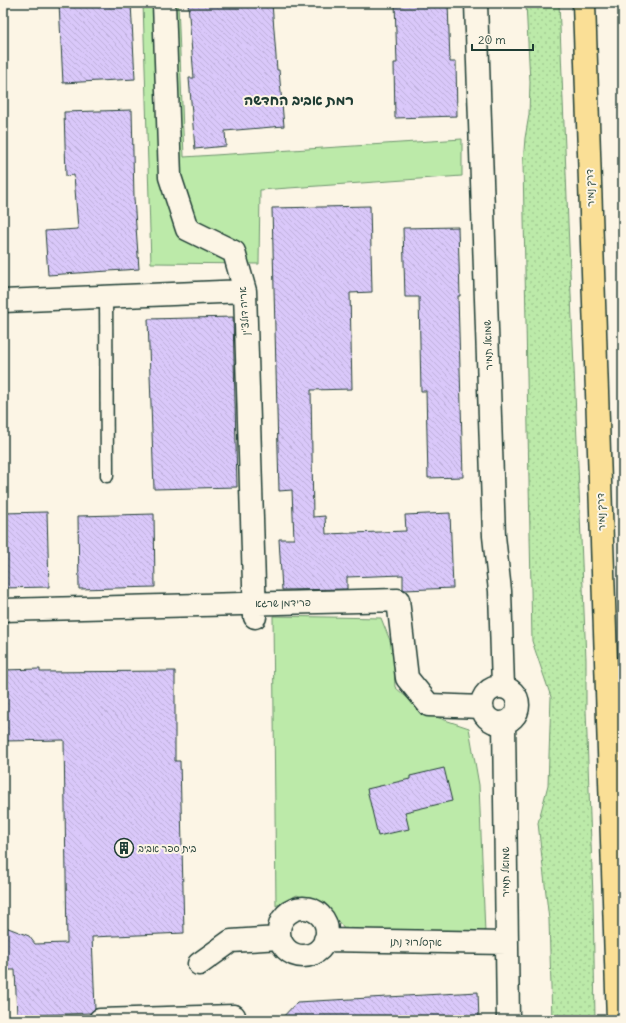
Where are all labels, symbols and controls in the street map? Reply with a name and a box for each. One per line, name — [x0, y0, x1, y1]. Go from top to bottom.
scale bar — [472, 26, 533, 52]
text: 20 m — [478, 32, 506, 47]
district label: רמת אביב החדשה — [244, 91, 354, 109]
street label: דרך נמיר — [583, 169, 597, 207]
street label: אריה דולצ'ין — [236, 286, 252, 336]
street label: שמואל תמיר — [481, 320, 495, 370]
street label: דרך נמיר — [594, 493, 608, 531]
street label: פרידמן שרגא — [255, 596, 311, 610]
building icon: בית ספר אביב — [113, 837, 135, 859]
place label: בית ספר אביב — [138, 842, 196, 855]
street label: שמואל תמיר — [499, 847, 512, 897]
street label: אקסלרוד נתן — [390, 935, 442, 949]

